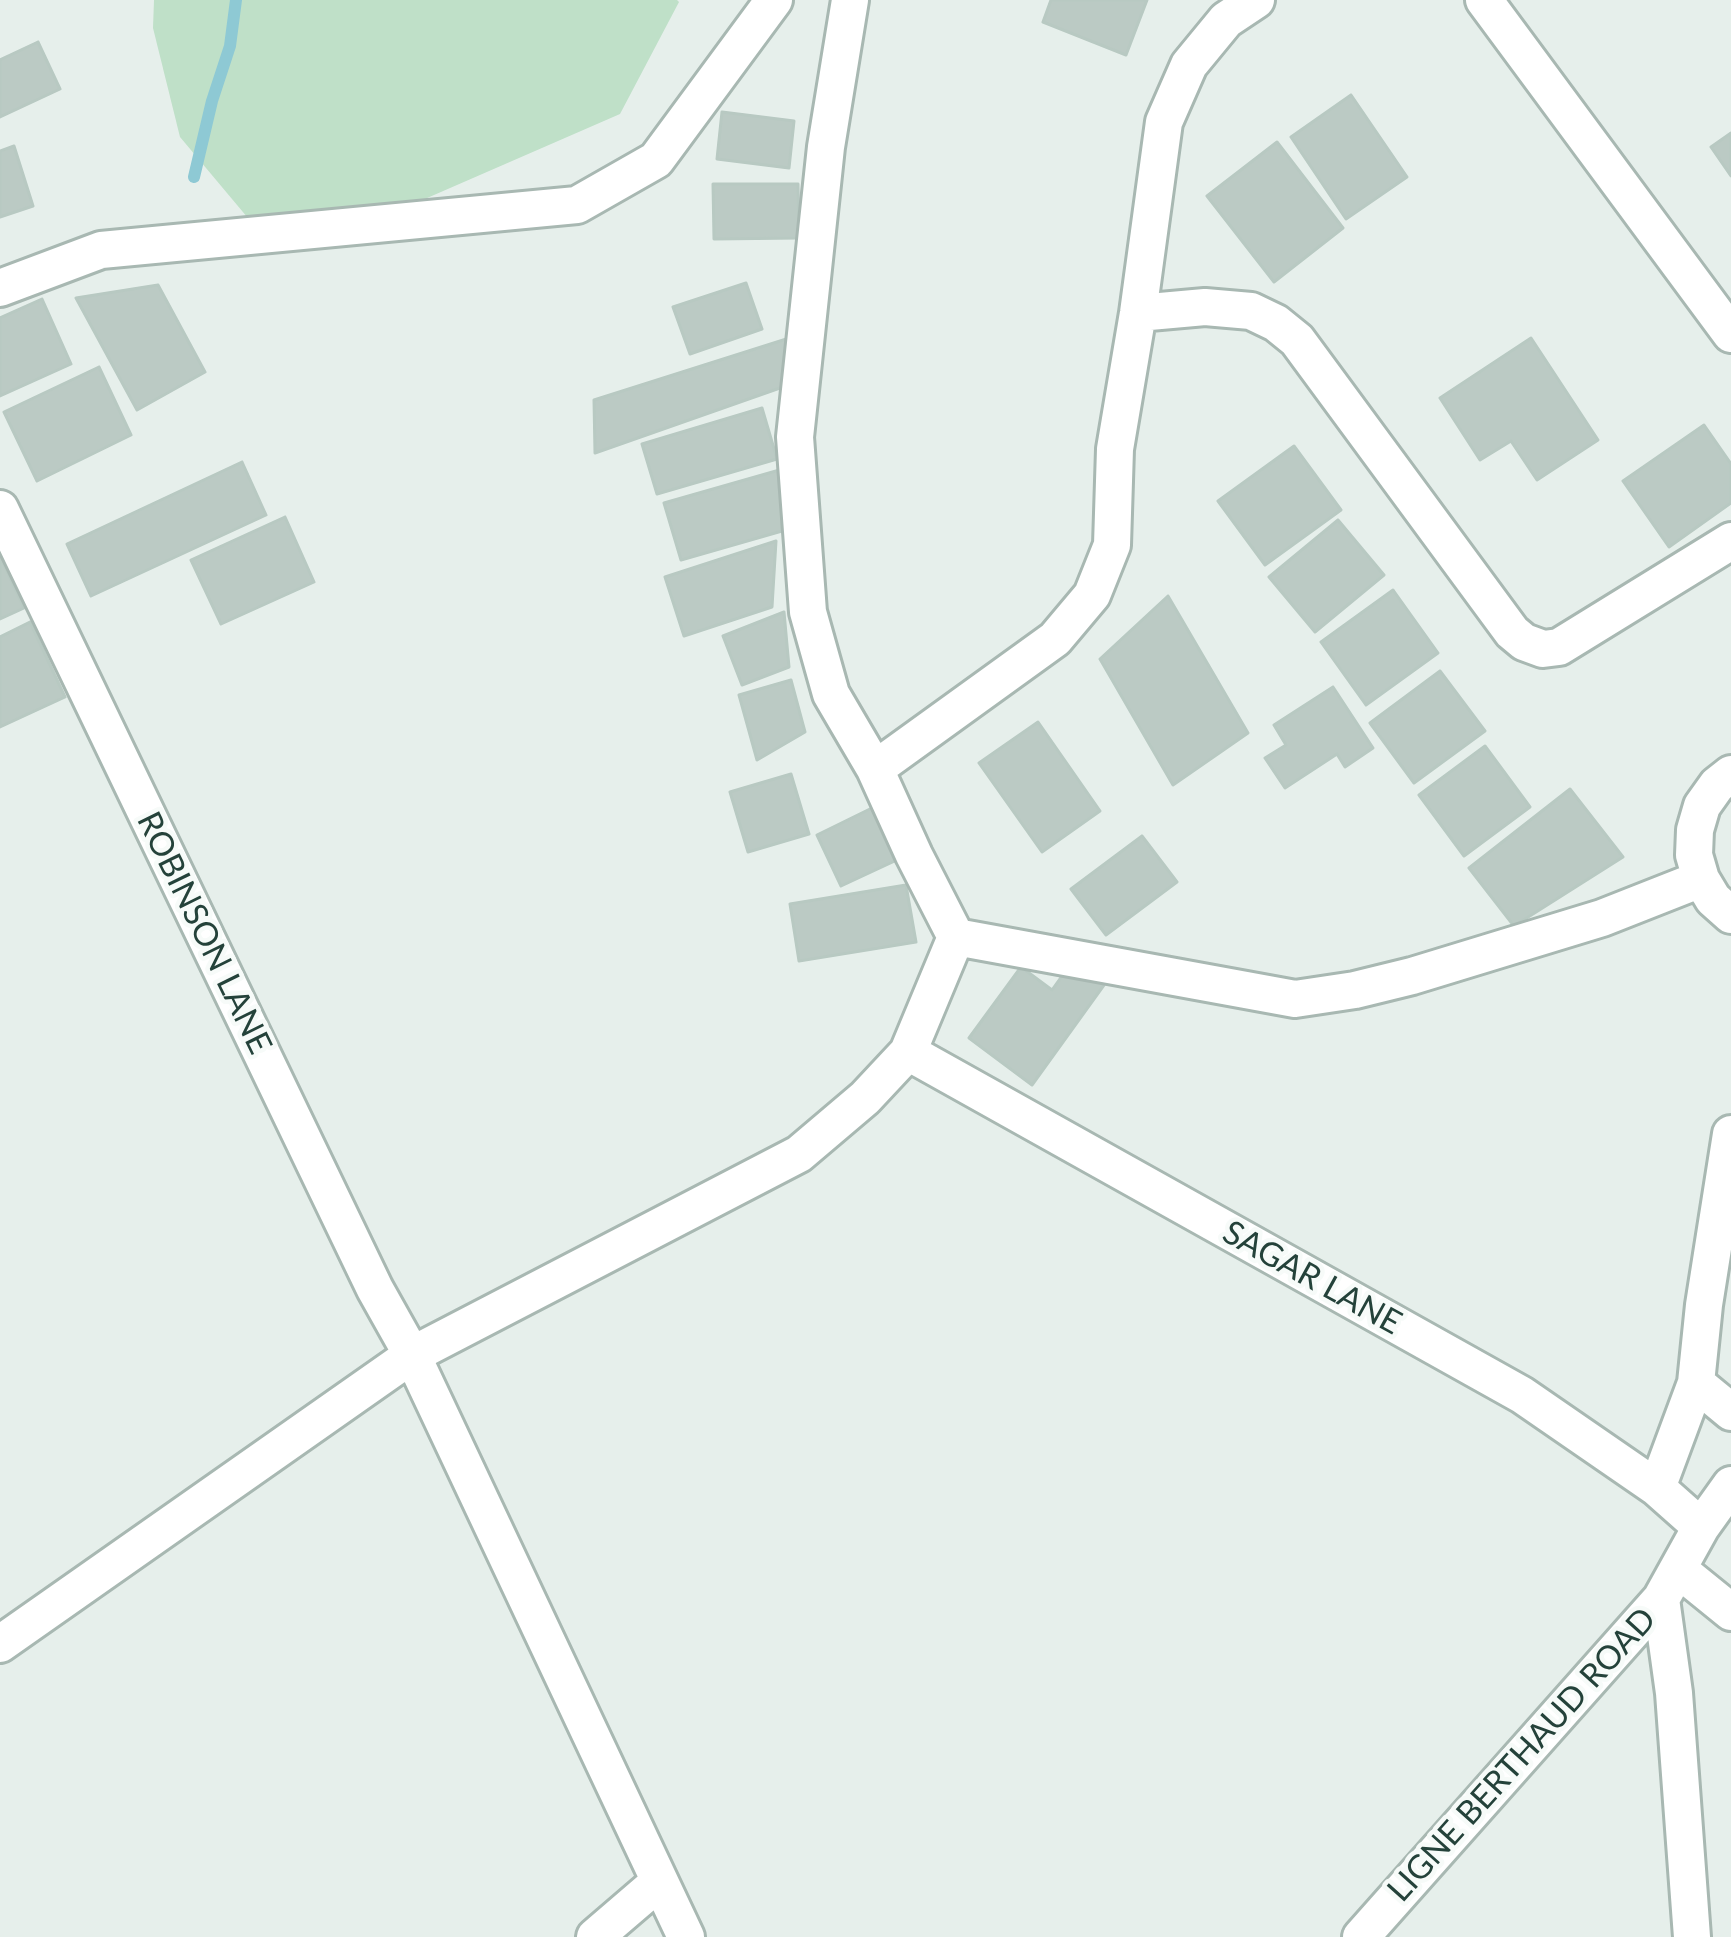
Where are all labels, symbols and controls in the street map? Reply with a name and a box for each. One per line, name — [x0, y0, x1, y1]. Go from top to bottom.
street label: ROBINSON LANE — [128, 806, 280, 1060]
street label: SAGAR LANE — [1216, 1213, 1408, 1343]
street label: LIGNE BERTHAUD ROAD — [1380, 1600, 1664, 1910]

